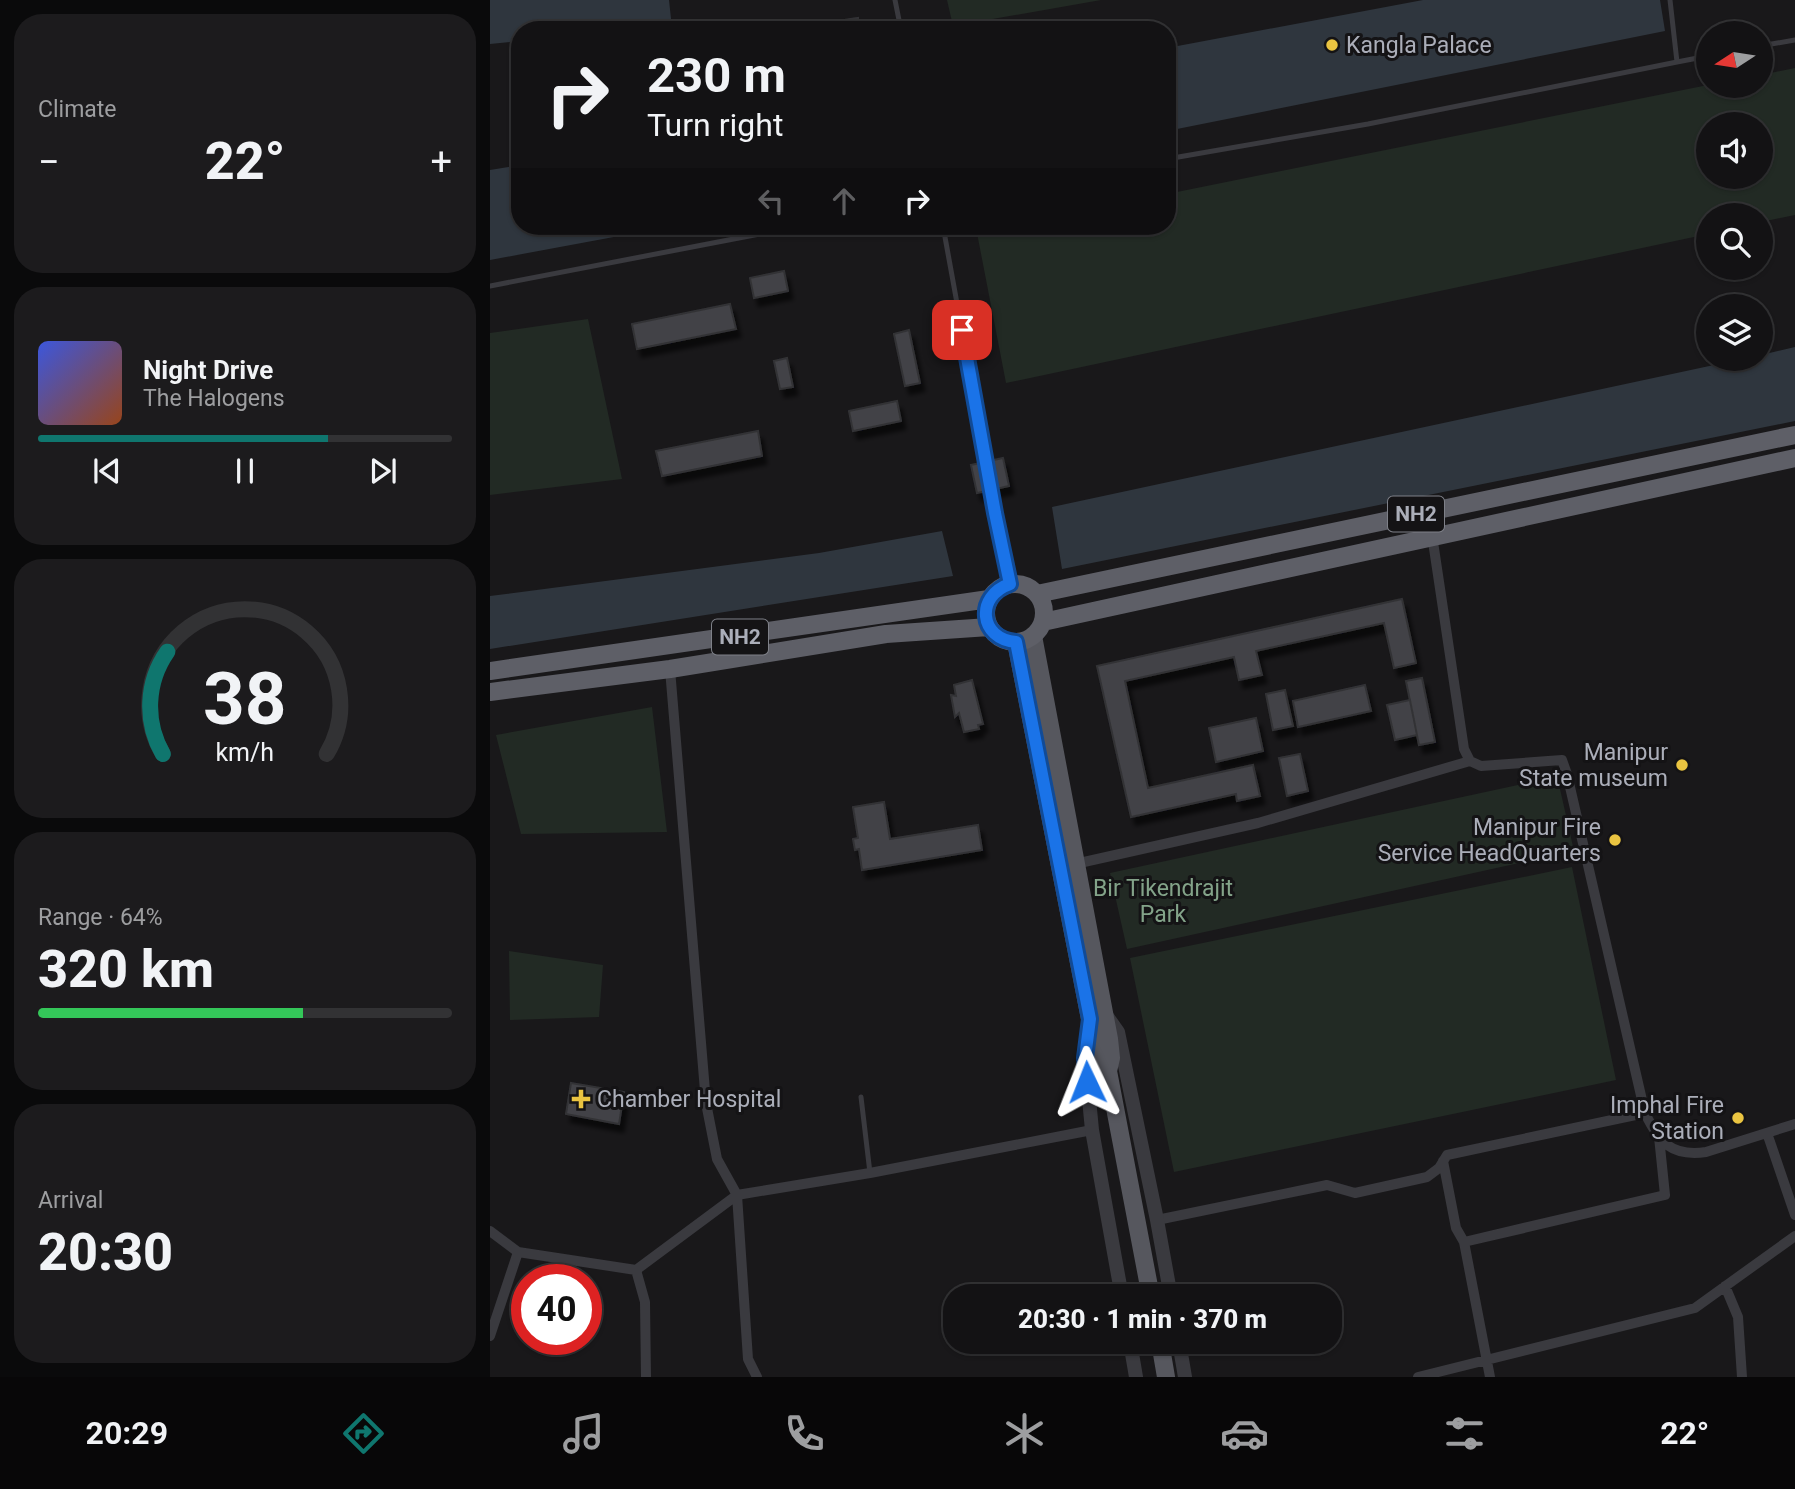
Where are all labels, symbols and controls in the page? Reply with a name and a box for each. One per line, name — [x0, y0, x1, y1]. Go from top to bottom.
north arrow — [1696, 21, 1773, 98]
map controls — [1696, 21, 1773, 371]
place label: Kangla Palace — [1346, 32, 1492, 59]
marker: Kangla Palace — [1324, 37, 1340, 53]
text: 230 m — [647, 47, 786, 104]
icon: right — [532, 49, 623, 140]
text: Climate — [38, 96, 117, 123]
text: Turn right — [647, 106, 783, 144]
button: sound — [1696, 112, 1773, 189]
text: 22° — [205, 131, 285, 192]
text: − — [38, 140, 60, 184]
text: + — [430, 140, 452, 184]
icon: left — [752, 182, 790, 220]
icon: ahead — [825, 182, 863, 220]
icon: right — [898, 182, 936, 220]
button: search — [1696, 203, 1773, 280]
button: layers — [1696, 294, 1773, 371]
pin — [932, 300, 992, 360]
icon: arrive — [943, 311, 981, 349]
text: Night Drive — [143, 355, 273, 385]
text: The Halogens — [143, 385, 285, 412]
icon: previous — [88, 452, 126, 490]
icon: pause — [226, 452, 264, 490]
icon: next — [364, 452, 402, 490]
road number: NH2 — [1388, 496, 1444, 532]
road number: NH2 — [712, 620, 768, 654]
text: 38 — [203, 657, 287, 743]
text: km/h — [216, 738, 274, 767]
place label: Manipur State museum — [1519, 739, 1668, 792]
marker: Manipur State museum — [1674, 757, 1690, 773]
place label: Manipur Fire Service HeadQuarters — [1378, 814, 1601, 867]
marker: Manipur Fire Service HeadQuarters — [1607, 832, 1623, 848]
park label: Bir Tikendrajit Park — [1093, 875, 1233, 928]
text: Range · 64% — [38, 904, 163, 931]
text: 320 km — [38, 939, 214, 1000]
position arrow — [1050, 1045, 1124, 1119]
place label: Chamber Hospital — [597, 1086, 781, 1113]
marker: Chamber Hospital — [571, 1089, 591, 1109]
place label: Imphal Fire Station — [1610, 1092, 1724, 1145]
marker: Imphal Fire Station — [1730, 1110, 1746, 1126]
text: Arrival — [38, 1187, 103, 1214]
text: 20:30 — [38, 1222, 173, 1283]
speed limit sign: 40 — [511, 1264, 602, 1355]
text: 20:30 · 1 min · 370 m — [1018, 1304, 1267, 1334]
icon: directions — [339, 1409, 388, 1458]
icon: music — [559, 1409, 608, 1458]
icon: phone — [780, 1409, 829, 1458]
icon: climate — [1000, 1409, 1049, 1458]
icon: car — [1220, 1409, 1269, 1458]
icon: filters — [1440, 1409, 1489, 1458]
text: 20:29 — [86, 1414, 168, 1452]
text: 22° — [1660, 1414, 1709, 1452]

